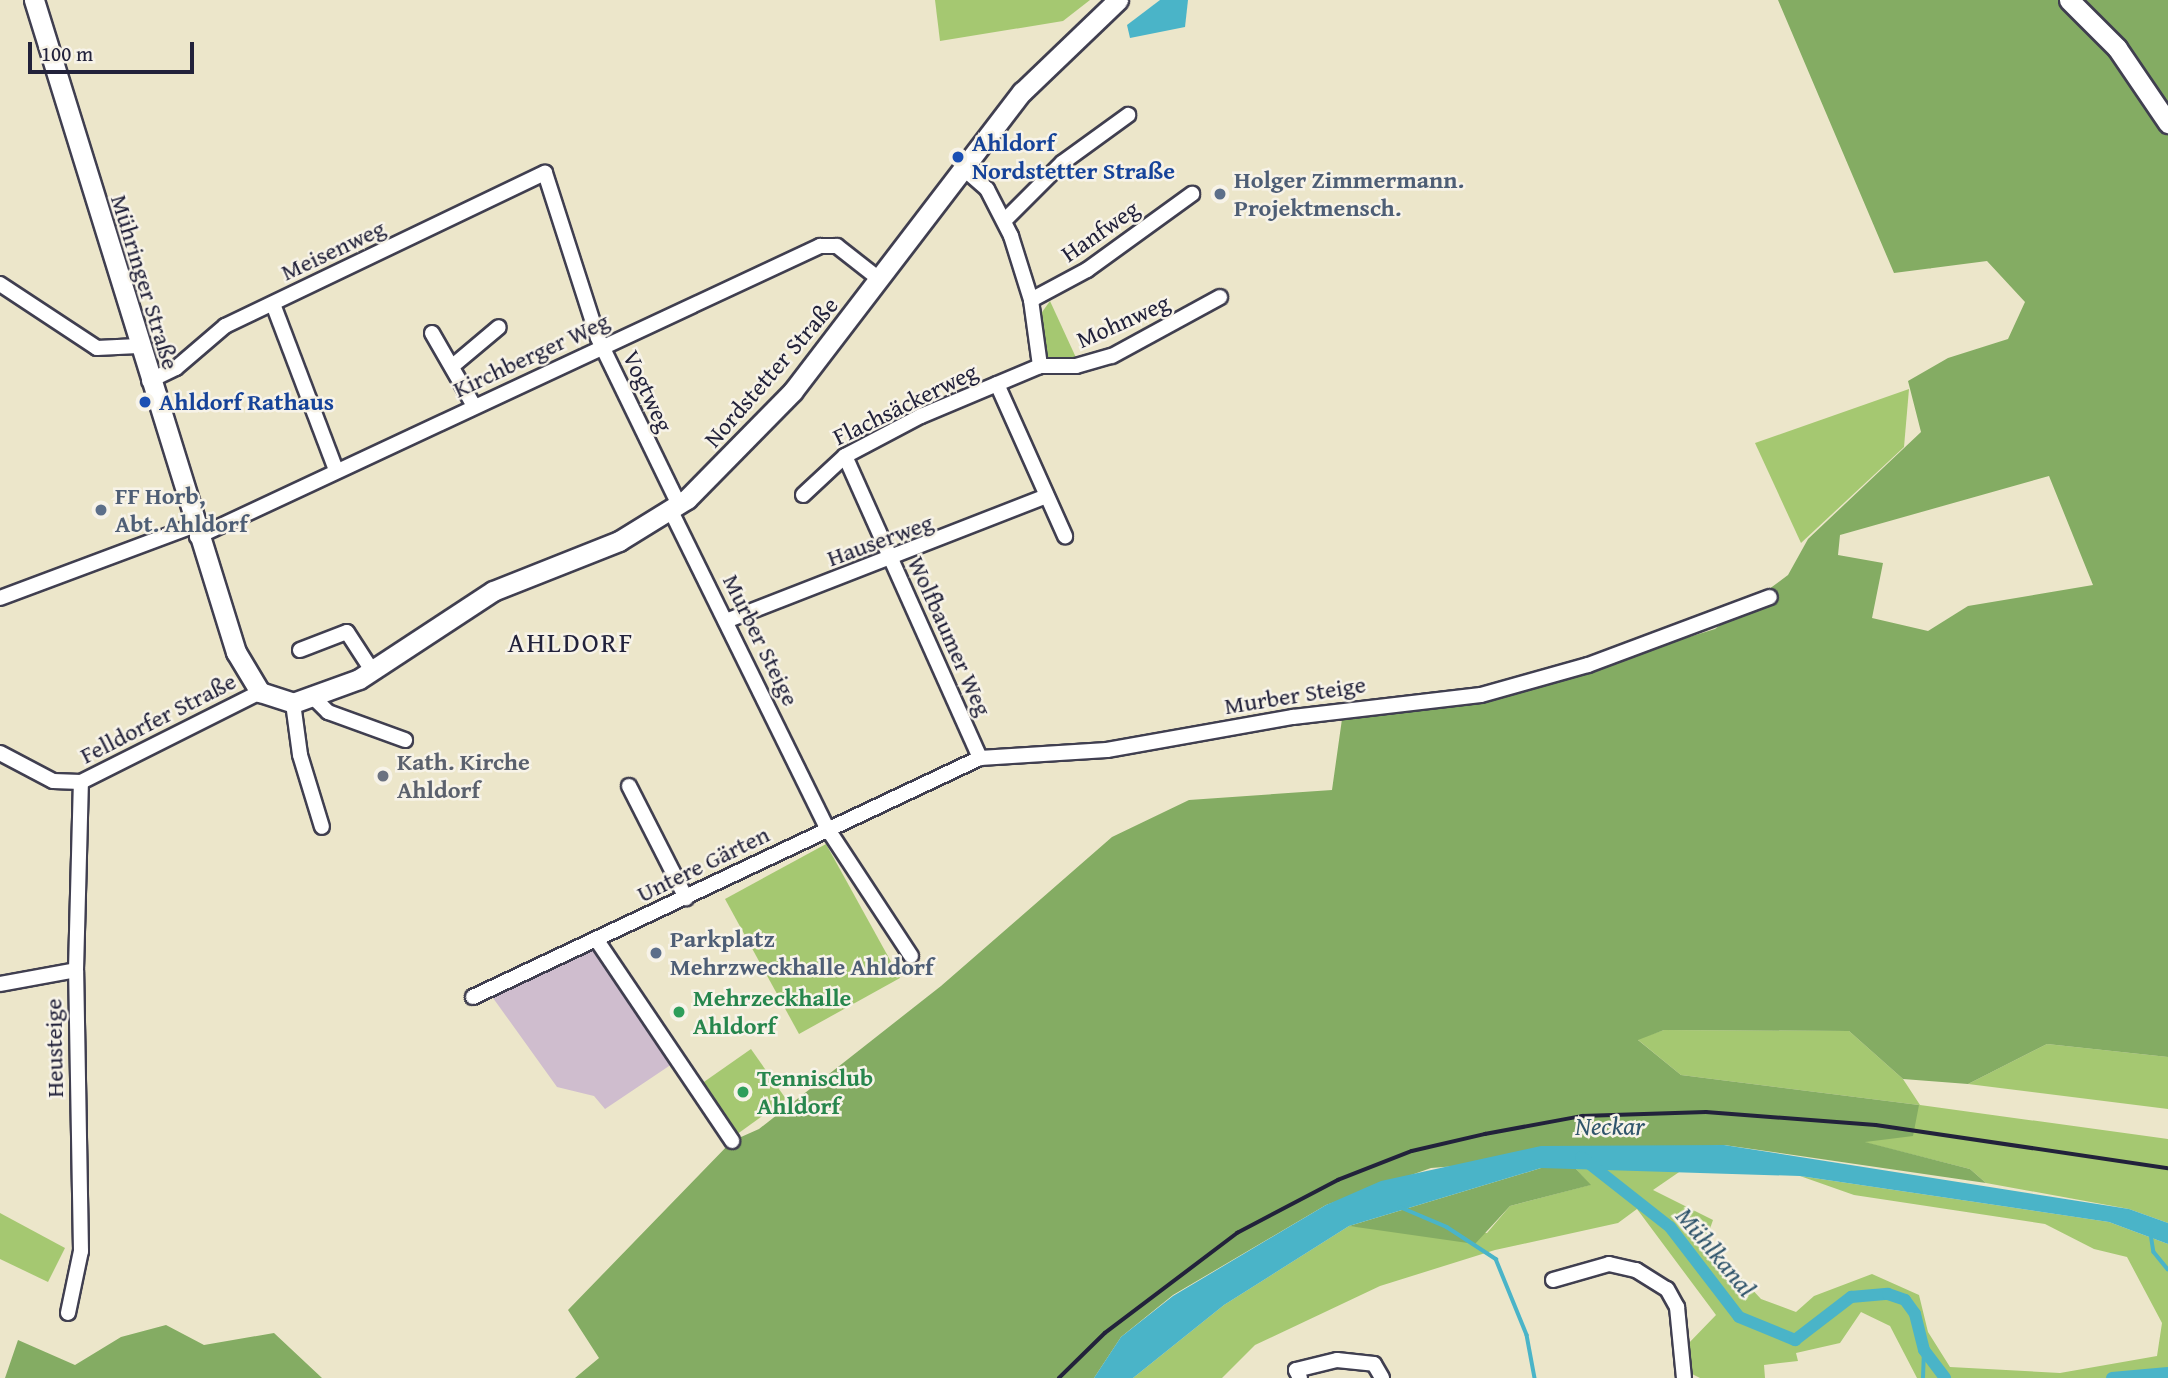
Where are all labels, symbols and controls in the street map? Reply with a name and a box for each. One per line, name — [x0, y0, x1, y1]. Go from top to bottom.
scale bar — [32, 28, 198, 72]
text: 100 m — [41, 38, 93, 69]
place label: Ahldorf Nordstetter Straße — [972, 129, 1175, 185]
marker: Ahldorf Nordstetter Straße — [950, 149, 966, 165]
place label: Holger Zimmermann. Projektmensch. — [1234, 166, 1464, 222]
marker: Holger Zimmermann. Projektmensch. — [1212, 186, 1228, 202]
street label: Mühringer Straße — [105, 191, 185, 373]
street label: Hanfweg — [1056, 194, 1144, 268]
street label: Meisenweg — [276, 213, 390, 287]
street label: Mohnweg — [1072, 288, 1174, 354]
street label: Nordstetter Straße — [698, 291, 844, 453]
street label: Kirchberger Weg — [448, 306, 614, 404]
street label: Vogtweg — [617, 346, 679, 436]
street label: Flachsäckerweg — [828, 357, 982, 451]
place label: Ahldorf Rathaus — [159, 388, 334, 416]
marker: Ahldorf Rathaus — [137, 394, 153, 410]
place label: FF Horb, Abt. Ahldorf — [115, 482, 248, 538]
marker: FF Horb, Abt. Ahldorf — [93, 502, 109, 518]
street label: Hauserweg — [823, 508, 937, 572]
street label: Wolfbaumer Weg — [902, 552, 998, 720]
street label: Murber Steige — [717, 570, 805, 710]
district label: AHLDORF — [508, 625, 634, 659]
street label: Felldorfer Straße — [75, 666, 241, 770]
street label: Murber Steige — [1222, 670, 1368, 720]
place label: Kath. Kirche Ahldorf — [397, 748, 530, 804]
marker: Kath. Kirche Ahldorf — [375, 768, 391, 784]
street label: Untere Gärten — [632, 820, 774, 908]
place label: Parkplatz Mehrzweckhalle Ahldorf — [670, 925, 933, 981]
marker: Parkplatz Mehrzweckhalle Ahldorf — [648, 945, 664, 961]
place label: Mehrzeckhalle Ahldorf — [693, 984, 851, 1040]
street label: Heusteige — [39, 998, 69, 1098]
marker: Mehrzeckhalle Ahldorf — [671, 1004, 687, 1020]
place label: Tennisclub Ahldorf — [757, 1064, 873, 1120]
marker: Tennisclub Ahldorf — [735, 1084, 751, 1100]
water label: Neckar — [1575, 1110, 1645, 1142]
water label: Mühlkanal — [1669, 1201, 1763, 1303]

